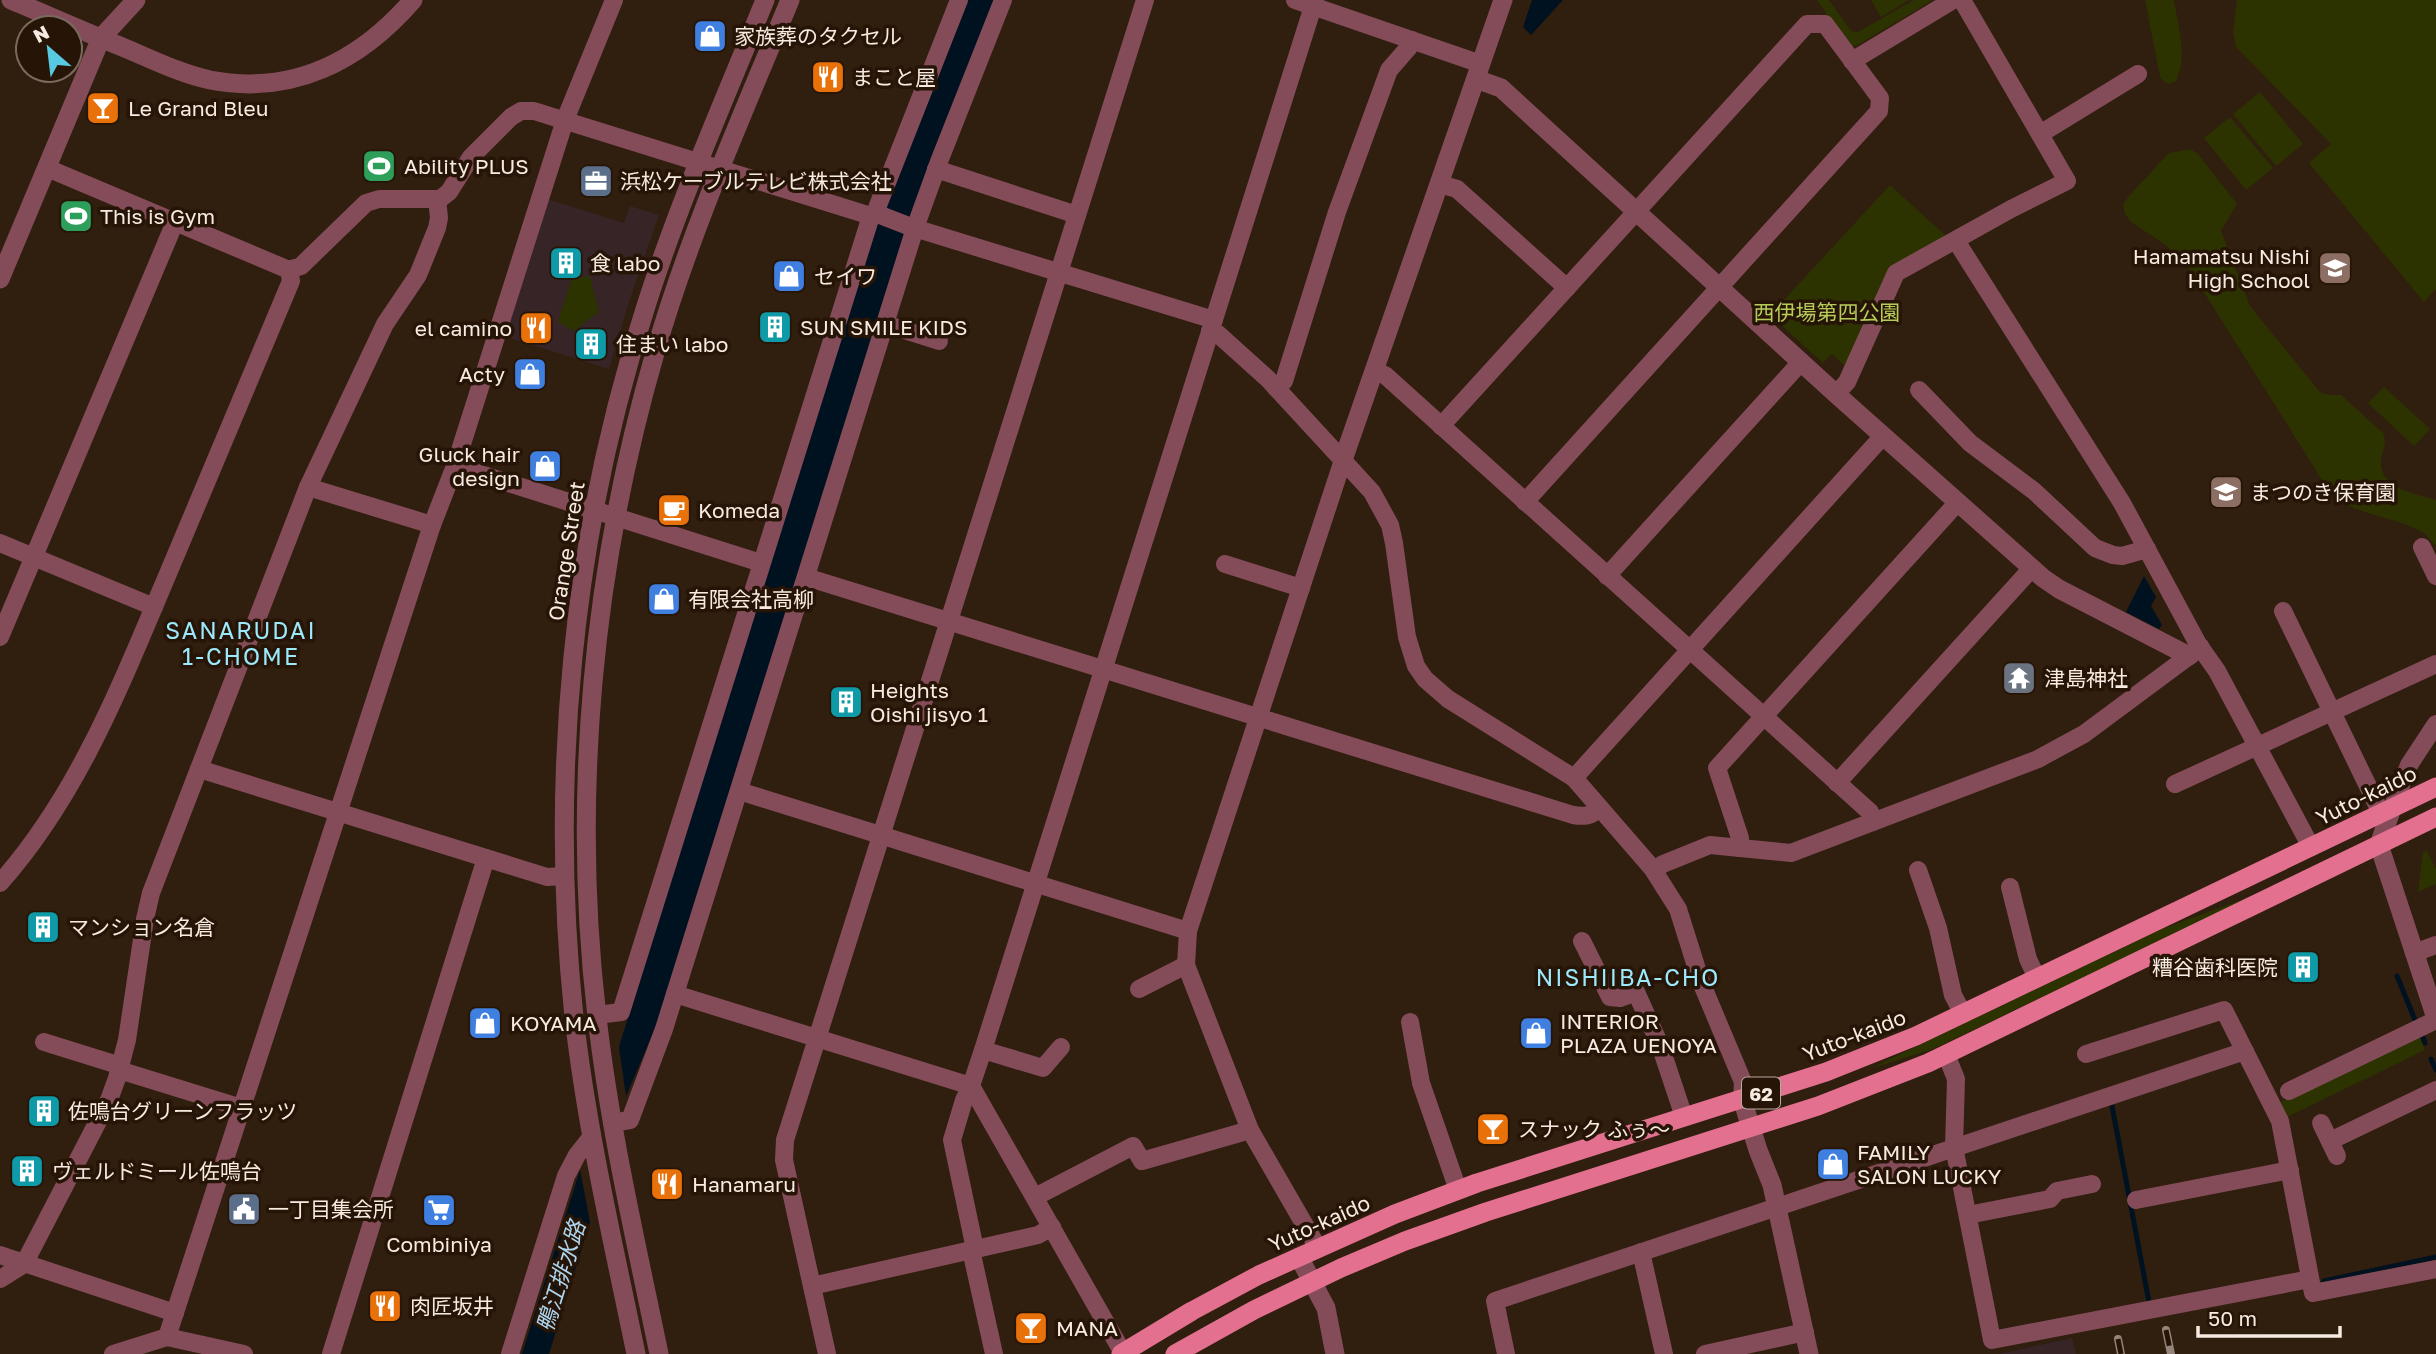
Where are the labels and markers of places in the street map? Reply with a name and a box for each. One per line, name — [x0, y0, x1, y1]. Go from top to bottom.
shop icon: 家族葬のタクセル — [691, 17, 729, 55]
place label: 家族葬のタクセル — [734, 23, 902, 49]
restaurant icon: まこと屋 — [809, 58, 847, 96]
place label: まこと屋 — [852, 64, 936, 90]
bar icon: Le Grand Bleu — [84, 89, 122, 127]
place label: Le Grand Bleu — [128, 95, 268, 121]
sports icon: Ability PLUS — [360, 147, 398, 185]
place label: Ability PLUS — [404, 153, 529, 179]
office icon: 浜松ケーブルテレビ株式会社 — [577, 162, 615, 200]
place label: 浜松ケーブルテレビ株式会社 — [620, 168, 892, 194]
sports icon: This is Gym — [57, 197, 95, 235]
place label: This is Gym — [100, 203, 215, 229]
place label: Hamamatsu Nishi High School — [2133, 243, 2310, 293]
building icon: 食 labo — [547, 244, 585, 282]
school or university icon: Hamamatsu Nishi High School — [2316, 249, 2354, 287]
place label: 食 labo — [590, 250, 660, 276]
shop icon: セイワ — [770, 257, 808, 295]
place label: セイワ — [814, 263, 877, 289]
building icon: SUN SMILE KIDS — [756, 308, 794, 346]
restaurant icon: el camino — [517, 309, 555, 347]
place label: SUN SMILE KIDS — [800, 314, 967, 340]
place label: el camino — [415, 315, 512, 341]
building icon: 住まい labo — [572, 325, 610, 363]
place label: 住まい labo — [616, 331, 728, 357]
shop icon: Acty — [511, 355, 549, 393]
place label: Acty — [459, 361, 505, 387]
place label: Gluck hair design — [419, 441, 520, 491]
shop icon: Gluck hair design — [526, 447, 564, 485]
school or university icon: まつのき保育園 — [2207, 473, 2245, 511]
place label: まつのき保育園 — [2250, 479, 2396, 505]
cafe icon: Komeda — [655, 491, 693, 529]
place label: Komeda — [698, 497, 780, 523]
shop icon: 有限会社高柳 — [645, 580, 683, 618]
place label: 有限会社高柳 — [688, 586, 814, 612]
temple icon: 津島神社 — [2000, 659, 2038, 697]
place label: 津島神社 — [2044, 665, 2128, 691]
place label: Heights Oishi jisyo 1 — [870, 677, 988, 727]
building icon: Heights Oishi jisyo 1 — [827, 683, 865, 721]
building icon: マンション名倉 — [24, 908, 62, 946]
place label: マンション名倉 — [68, 914, 215, 940]
building icon: 糟谷歯科医院 — [2284, 948, 2322, 986]
place label: 糟谷歯科医院 — [2152, 954, 2278, 980]
shop icon: KOYAMA — [466, 1004, 504, 1042]
place label: INTERIOR PLAZA UENOYA — [1560, 1008, 1717, 1058]
place label: KOYAMA — [510, 1010, 597, 1036]
shop icon: INTERIOR PLAZA UENOYA — [1517, 1014, 1555, 1052]
building icon: 佐鳴台グリーンフラッツ — [25, 1092, 63, 1130]
place label: 佐鳴台グリーンフラッツ — [68, 1098, 297, 1124]
bar icon: スナック ふぅ～ — [1474, 1110, 1512, 1148]
place label: スナック ふぅ～ — [1518, 1116, 1670, 1142]
place label: FAMILY SALON LUCKY — [1857, 1139, 2002, 1189]
shop icon: FAMILY SALON LUCKY — [1814, 1145, 1852, 1183]
building icon: ヴェルドミール佐鳴台 — [8, 1152, 46, 1190]
place label: ヴェルドミール佐鳴台 — [52, 1158, 262, 1184]
restaurant icon: Hanamaru — [648, 1165, 686, 1203]
place label: Hanamaru — [692, 1171, 796, 1197]
public building icon: 一丁目集会所 — [225, 1190, 263, 1228]
supermarket icon: Combiniya — [420, 1191, 458, 1229]
place label: 一丁目集会所 — [268, 1196, 394, 1222]
place label: Combiniya — [386, 1231, 492, 1257]
restaurant icon: 肉匠坂井 — [366, 1287, 404, 1325]
place label: 肉匠坂井 — [410, 1293, 494, 1319]
bar icon: MANA — [1012, 1309, 1050, 1347]
place label: MANA — [1056, 1315, 1118, 1341]

